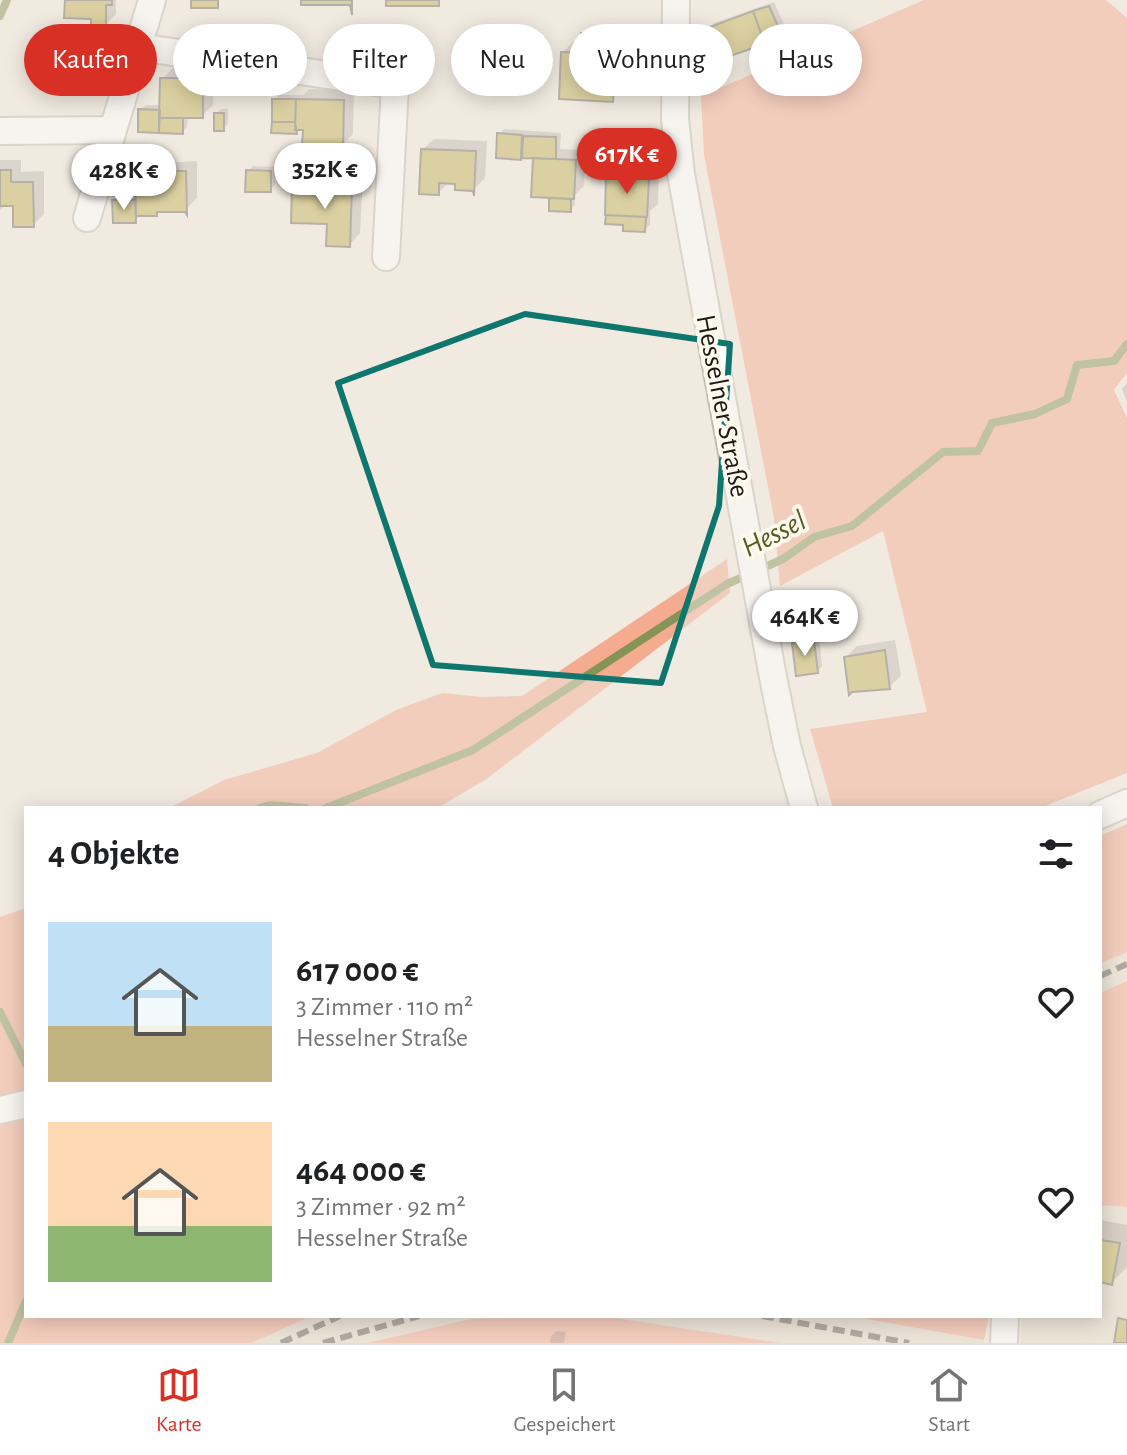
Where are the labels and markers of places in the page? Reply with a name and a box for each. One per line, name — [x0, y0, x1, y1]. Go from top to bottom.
pin: 617K € — [562, 128, 692, 196]
pin: 352K € — [260, 143, 390, 211]
pin: 428K € — [59, 144, 189, 212]
pin: 464K € — [740, 590, 870, 658]

